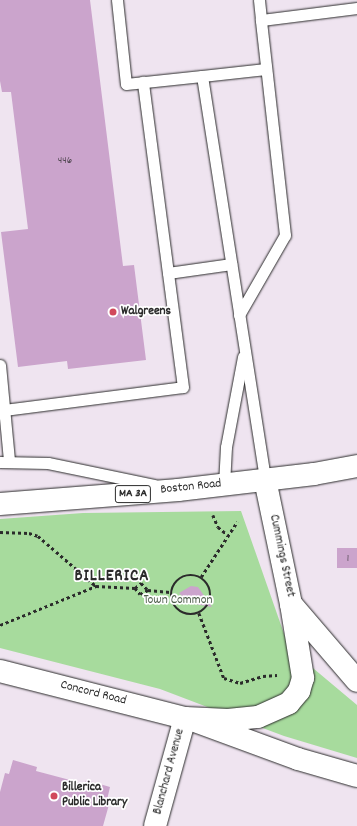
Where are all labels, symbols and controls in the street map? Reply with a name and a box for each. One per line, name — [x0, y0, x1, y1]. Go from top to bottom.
house number: 446 — [58, 154, 72, 168]
place label: Walgreens — [121, 304, 171, 320]
marker: Walgreens — [108, 307, 118, 317]
street label: Boston Road — [160, 477, 222, 499]
road number: MA 3A — [114, 484, 152, 504]
street label: Cummings Street — [265, 513, 297, 599]
house number: 1 — [347, 552, 349, 566]
district label: BILLERICA — [74, 568, 150, 588]
park label: Town Common — [143, 593, 213, 609]
street label: Concord Road — [58, 678, 128, 710]
street label: Blanchard Avenue — [151, 727, 189, 817]
place label: Billerica Public Library — [62, 781, 127, 812]
marker: Billerica Public Library — [49, 791, 59, 801]

